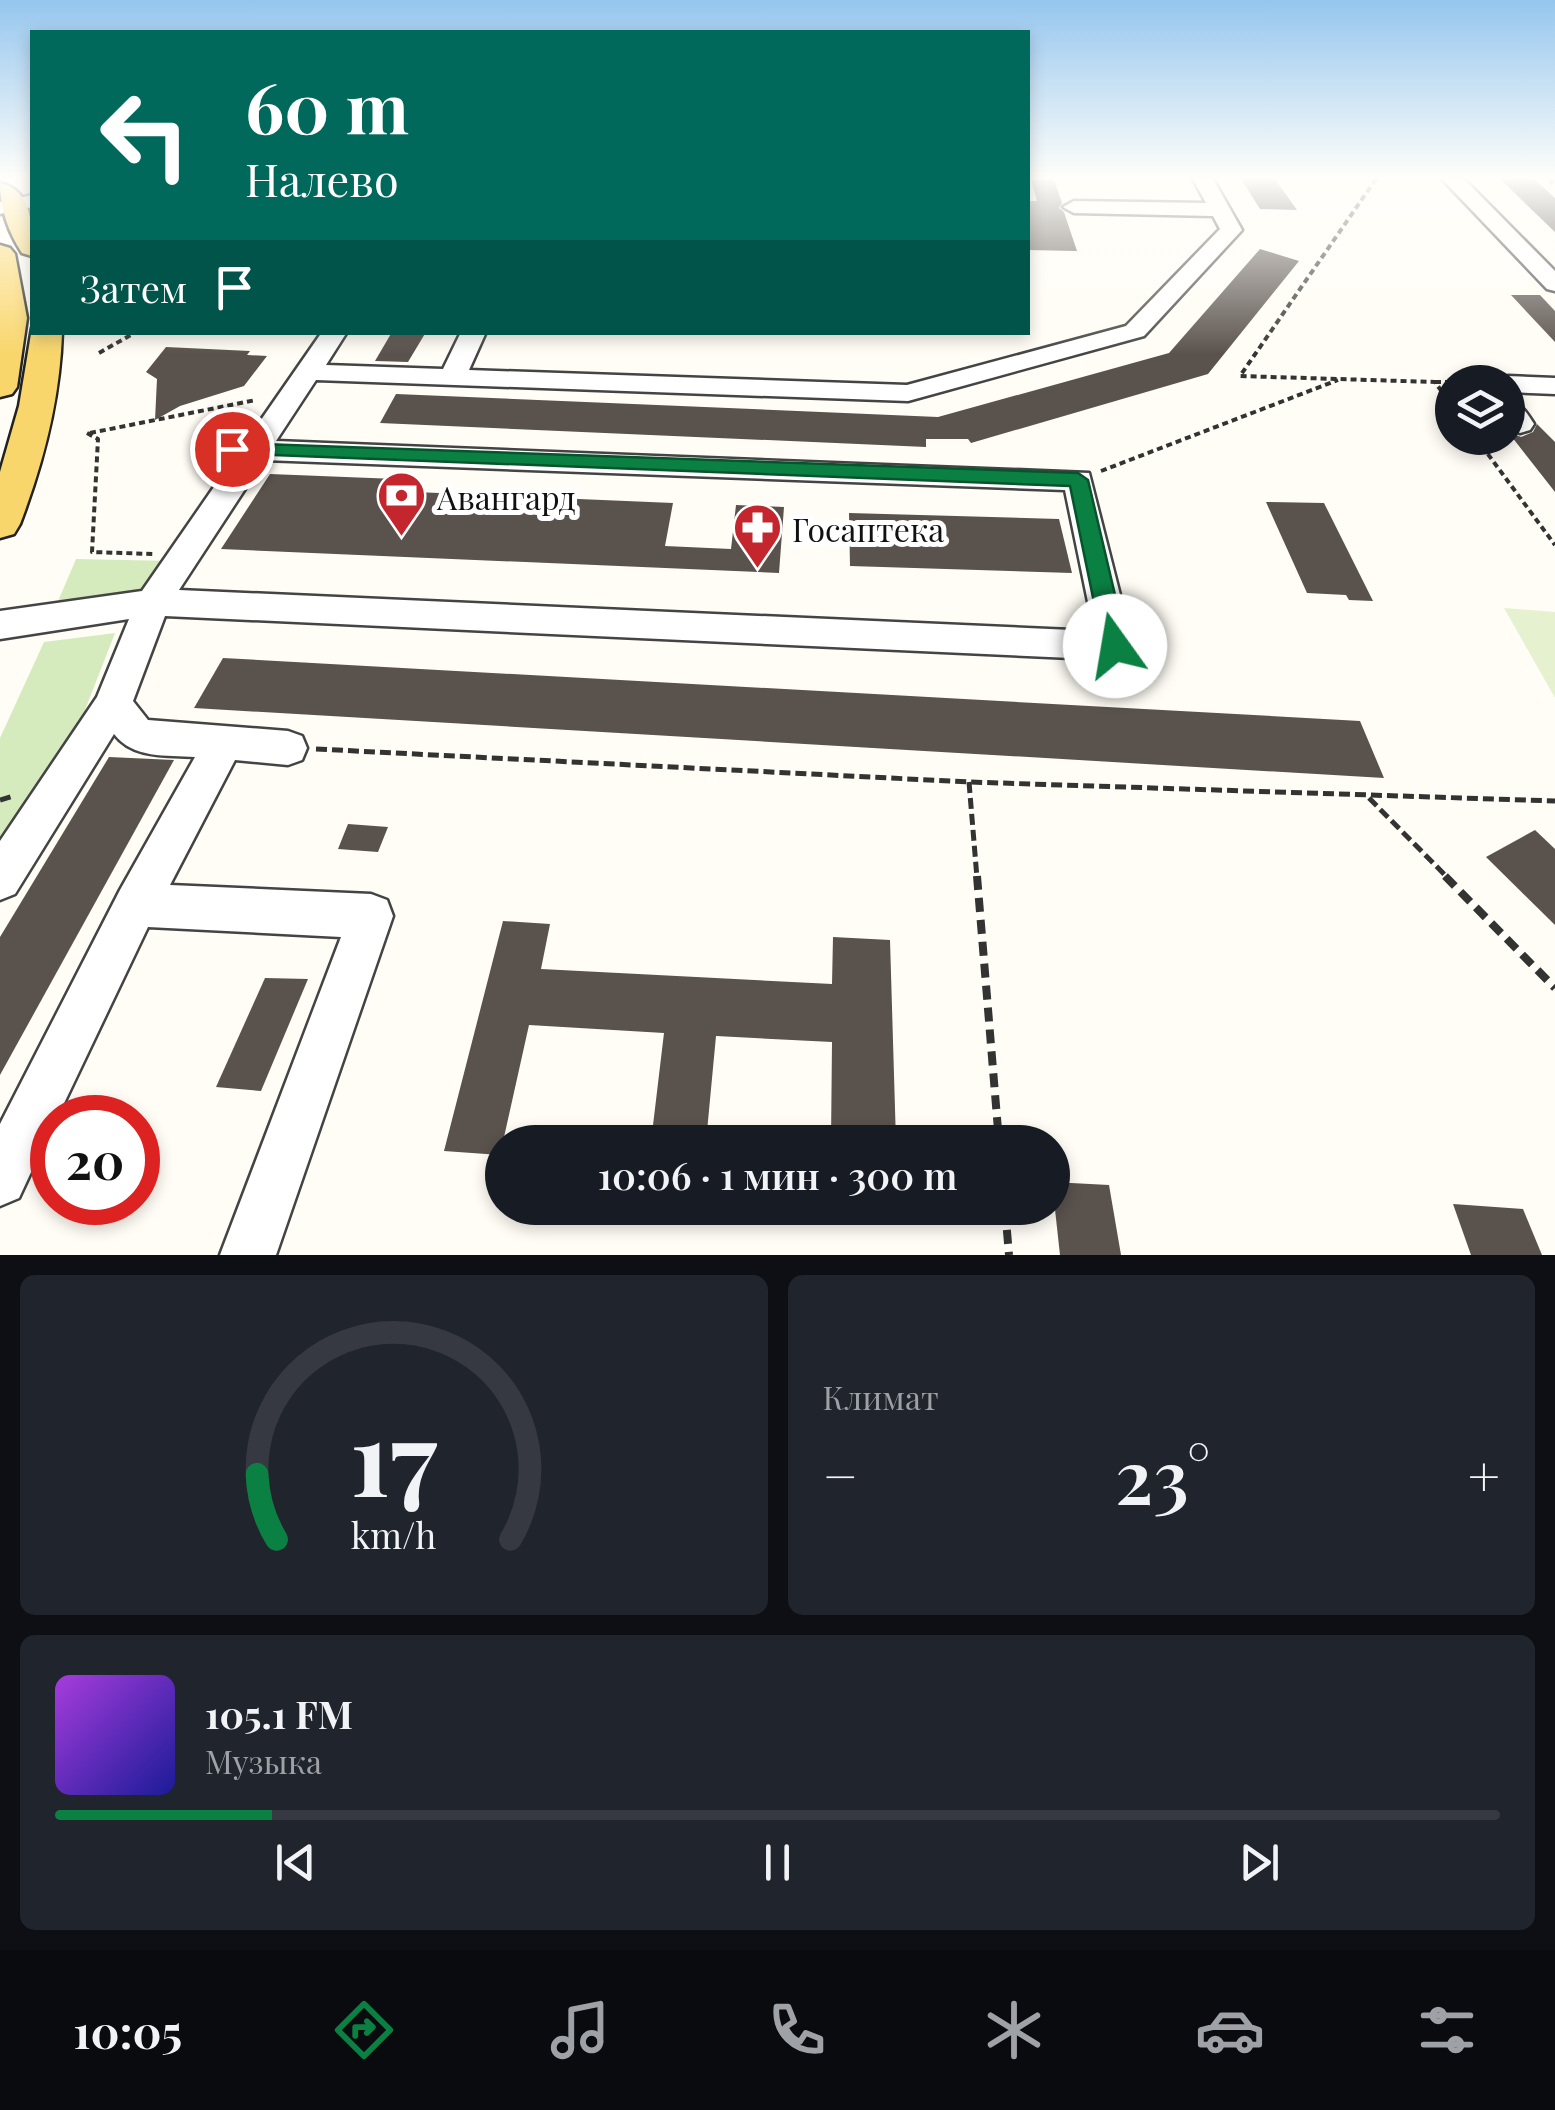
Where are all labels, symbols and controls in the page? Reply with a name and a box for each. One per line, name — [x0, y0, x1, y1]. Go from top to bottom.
text: 60 m — [245, 58, 409, 152]
icon: left — [80, 70, 210, 200]
text: Налево — [245, 148, 399, 208]
icon: arrive — [207, 260, 262, 315]
text: Затем — [80, 262, 187, 313]
map controls — [1435, 365, 1525, 455]
button: layers — [1435, 365, 1525, 455]
pin — [190, 407, 275, 492]
icon: arrive — [205, 422, 260, 477]
bank icon: Авангард — [376, 470, 428, 538]
place label: Авангард — [436, 475, 576, 518]
pharmacy icon: Госаптека — [731, 502, 783, 570]
place label: Госаптека — [792, 507, 944, 550]
position arrow — [1063, 594, 1167, 698]
speed limit sign: 20 — [30, 1095, 160, 1225]
text: 10:06 · 1 мин · 300 m — [598, 1149, 957, 1200]
text: Климат — [823, 1375, 939, 1418]
text: 17 — [350, 1384, 438, 1523]
text: 23° — [1115, 1424, 1211, 1524]
text: − — [823, 1437, 858, 1511]
text: + — [1468, 1437, 1500, 1511]
text: km/h — [351, 1510, 437, 1558]
text: 105.1 FM — [205, 1688, 353, 1739]
text: Музыка — [205, 1739, 322, 1782]
icon: previous — [268, 1835, 323, 1890]
icon: pause — [750, 1835, 805, 1890]
icon: next — [1232, 1835, 1287, 1890]
icon: directions — [329, 1995, 399, 2065]
icon: music — [545, 1995, 615, 2065]
icon: phone — [762, 1995, 832, 2065]
icon: climate — [979, 1995, 1049, 2065]
icon: car — [1195, 1995, 1265, 2065]
icon: filters — [1412, 1995, 1482, 2065]
text: 10:05 — [73, 2000, 182, 2060]

